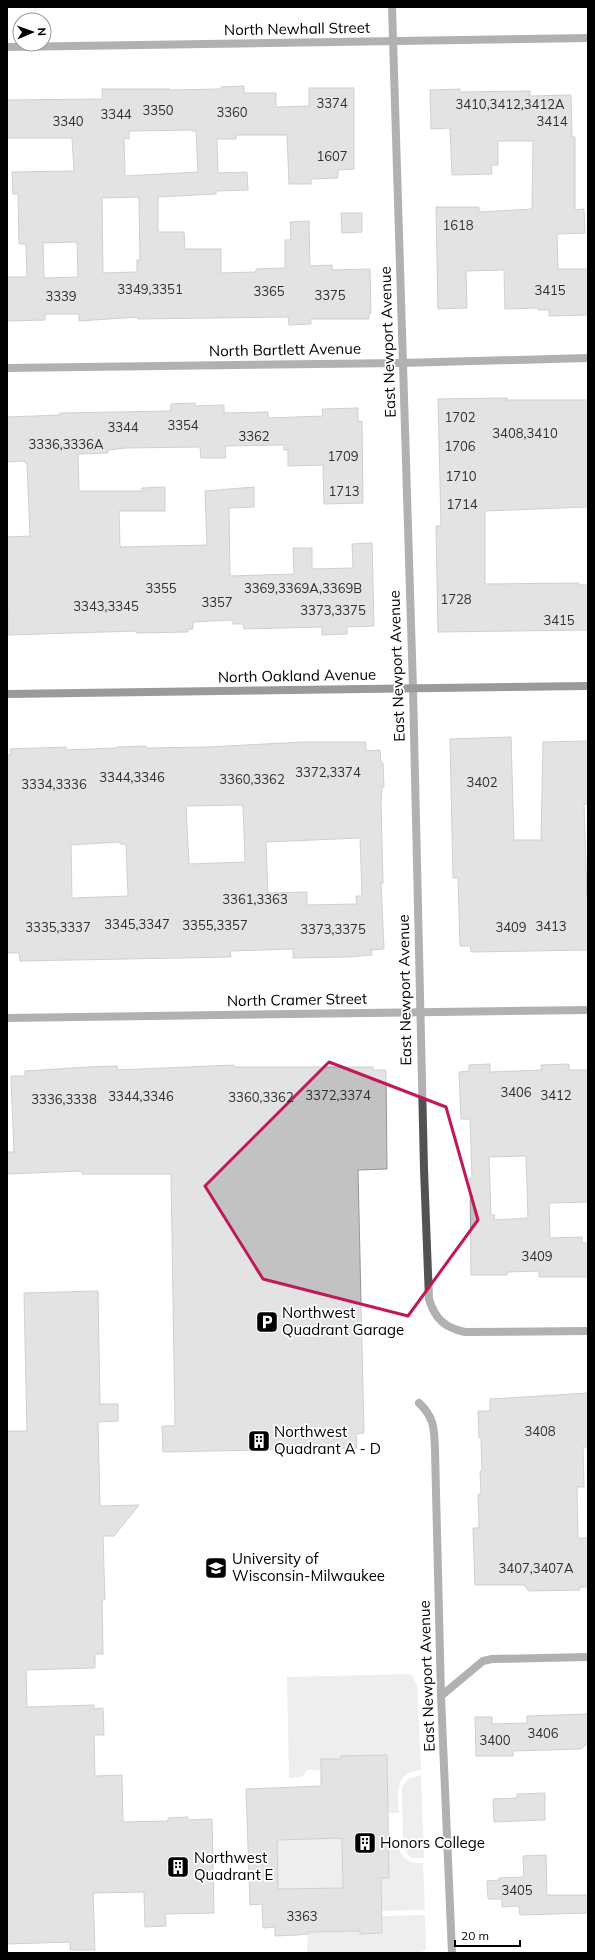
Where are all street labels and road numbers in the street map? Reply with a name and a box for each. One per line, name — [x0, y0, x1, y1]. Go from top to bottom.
street label: North Newhall Street — [224, 18, 370, 39]
street label: East Newport Avenue — [375, 266, 400, 418]
street label: North Bartlett Avenue — [209, 339, 361, 360]
street label: East Newport Avenue — [384, 590, 409, 742]
street label: North Oakland Avenue — [218, 665, 376, 686]
street label: East Newport Avenue — [394, 914, 415, 1066]
street label: North Cramer Street — [227, 989, 367, 1010]
street label: East Newport Avenue — [414, 1600, 439, 1752]

